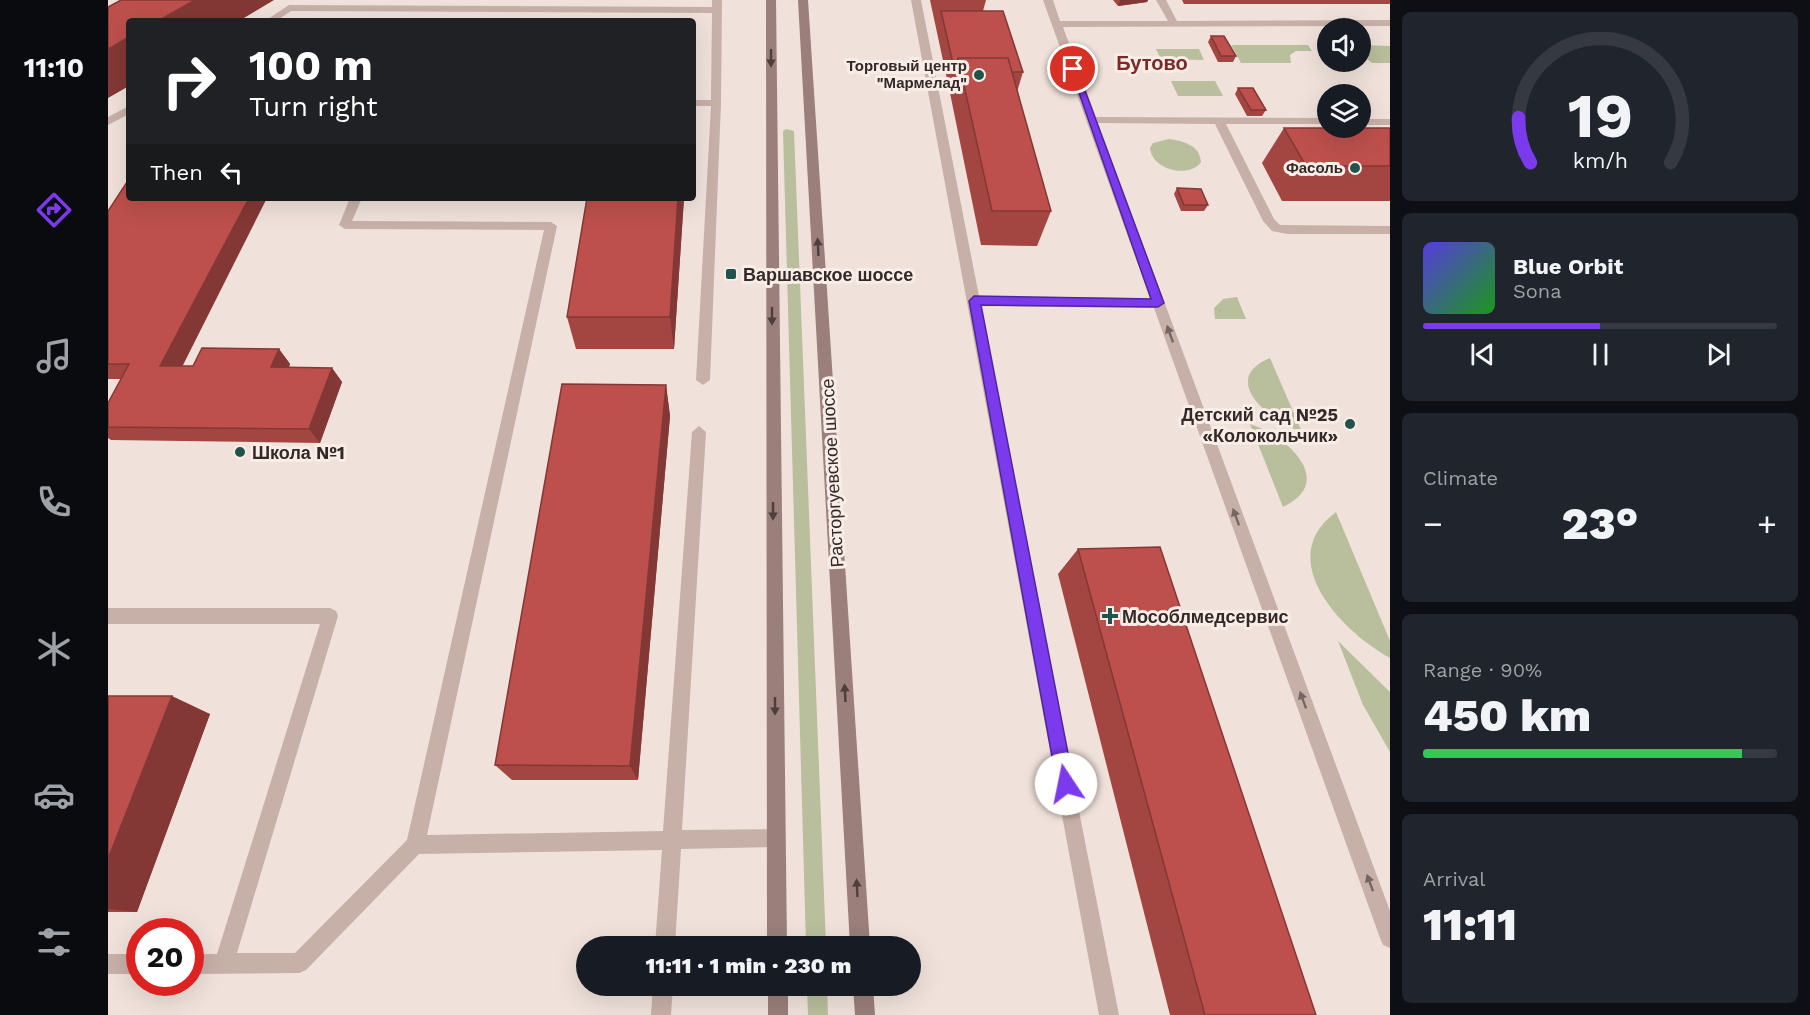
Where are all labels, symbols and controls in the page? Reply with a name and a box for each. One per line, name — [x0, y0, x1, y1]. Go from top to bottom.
map controls — [1317, 18, 1371, 138]
button: sound — [1317, 18, 1371, 72]
text: 100 m — [249, 41, 373, 90]
icon: right — [150, 42, 228, 120]
pin — [1047, 43, 1098, 94]
one-way arrow — [766, 49, 776, 68]
district label: Бутово — [1116, 51, 1188, 75]
text: 11:10 — [24, 52, 84, 84]
icon: arrive — [1056, 52, 1089, 85]
place label: Торговый центр "Мармелад" — [847, 57, 967, 92]
marker: Торговый центр "Мармелад" — [972, 68, 986, 82]
text: 19 — [1567, 79, 1633, 152]
button: layers — [1317, 84, 1371, 138]
text: Turn right — [249, 91, 378, 123]
text: km/h — [1572, 149, 1628, 174]
icon: left — [215, 156, 248, 189]
place label: Фасоль — [1286, 159, 1343, 177]
text: Then — [150, 160, 203, 185]
marker: Фасоль — [1348, 161, 1362, 175]
icon: directions — [33, 189, 75, 231]
one-way arrow — [813, 238, 822, 257]
text: Blue Orbit — [1513, 254, 1623, 279]
place label: Варшавское шоссе — [743, 264, 913, 285]
marker: Варшавское шоссе — [724, 267, 738, 281]
text: Sona — [1513, 279, 1562, 303]
one-way arrow — [767, 307, 777, 326]
one-way arrow — [1164, 325, 1174, 343]
icon: music — [33, 335, 75, 377]
icon: previous — [1466, 338, 1499, 371]
icon: pause — [1584, 338, 1617, 371]
icon: next — [1702, 338, 1735, 371]
street label: Расторгуевское шоссе — [817, 378, 847, 568]
place label: Детский сад №25 «Колокольчик» — [1181, 404, 1338, 446]
marker: Детский сад №25 «Колокольчик» — [1343, 417, 1357, 431]
place label: Школа №1 — [252, 442, 345, 463]
marker: Школа №1 — [233, 445, 247, 459]
text: Climate — [1423, 466, 1498, 490]
icon: phone — [33, 481, 75, 523]
text: 23° — [1562, 497, 1638, 550]
one-way arrow — [769, 502, 778, 521]
text: − — [1423, 504, 1443, 543]
text: + — [1757, 504, 1777, 543]
one-way arrow — [1231, 508, 1241, 526]
place label: Мособлмедсервис — [1122, 606, 1289, 627]
marker: Мособлмедсервис — [1103, 609, 1117, 623]
icon: climate — [33, 628, 75, 670]
text: Range · 90% — [1423, 658, 1542, 682]
one-way arrow — [840, 684, 850, 703]
text: 450 km — [1423, 689, 1591, 742]
one-way arrow — [1298, 691, 1308, 709]
one-way arrow — [770, 697, 780, 716]
position arrow — [1034, 752, 1098, 816]
icon: car — [33, 774, 75, 816]
text: Arrival — [1423, 867, 1485, 891]
one-way arrow — [1365, 874, 1375, 892]
one-way arrow — [852, 879, 862, 898]
text: 11:11 — [1423, 898, 1517, 951]
speed limit sign: 20 — [126, 918, 204, 996]
icon: filters — [33, 921, 75, 963]
text: 11:11 · 1 min · 230 m — [646, 953, 851, 978]

